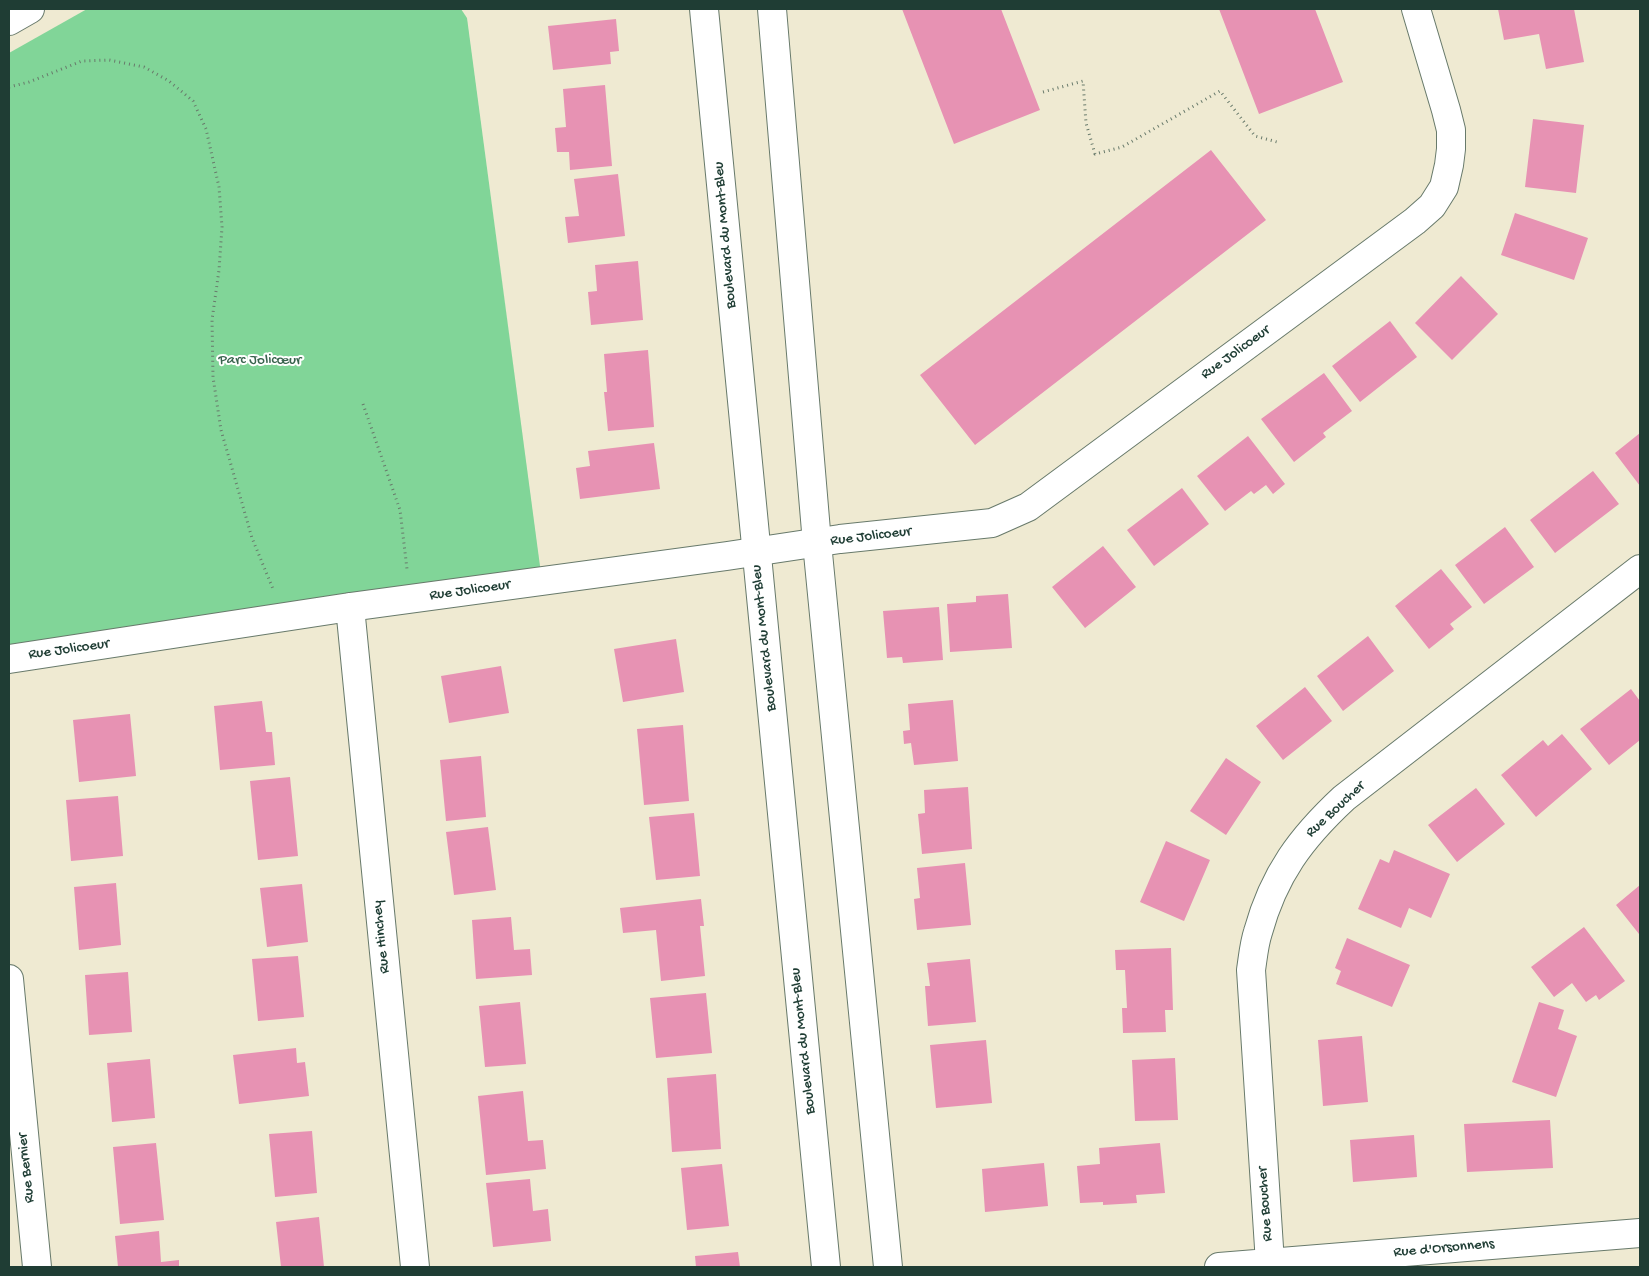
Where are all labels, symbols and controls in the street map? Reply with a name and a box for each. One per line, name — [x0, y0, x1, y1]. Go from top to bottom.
street label: Boulevard du Mont-Bleu — [711, 161, 741, 309]
street label: Rue Jolicoeur — [1198, 322, 1274, 384]
park label: Parc Jolicœur — [219, 352, 301, 370]
street label: Rue Jolicoeur — [829, 523, 913, 551]
street label: Boulevard du Mont-Bleu — [748, 564, 782, 712]
street label: Rue Jolicoeur — [428, 576, 512, 606]
street label: Rue Jolicoeur — [27, 635, 111, 665]
street label: Rue Boucher — [1302, 778, 1370, 842]
street label: Rue Hinchey — [369, 900, 395, 974]
street label: Boulevard du Mont-Bleu — [787, 967, 821, 1115]
street label: Rue Bernier — [14, 1132, 40, 1204]
street label: Rue Boucher — [1254, 1166, 1278, 1242]
street label: Rue d'Orsonnens — [1393, 1236, 1495, 1262]

